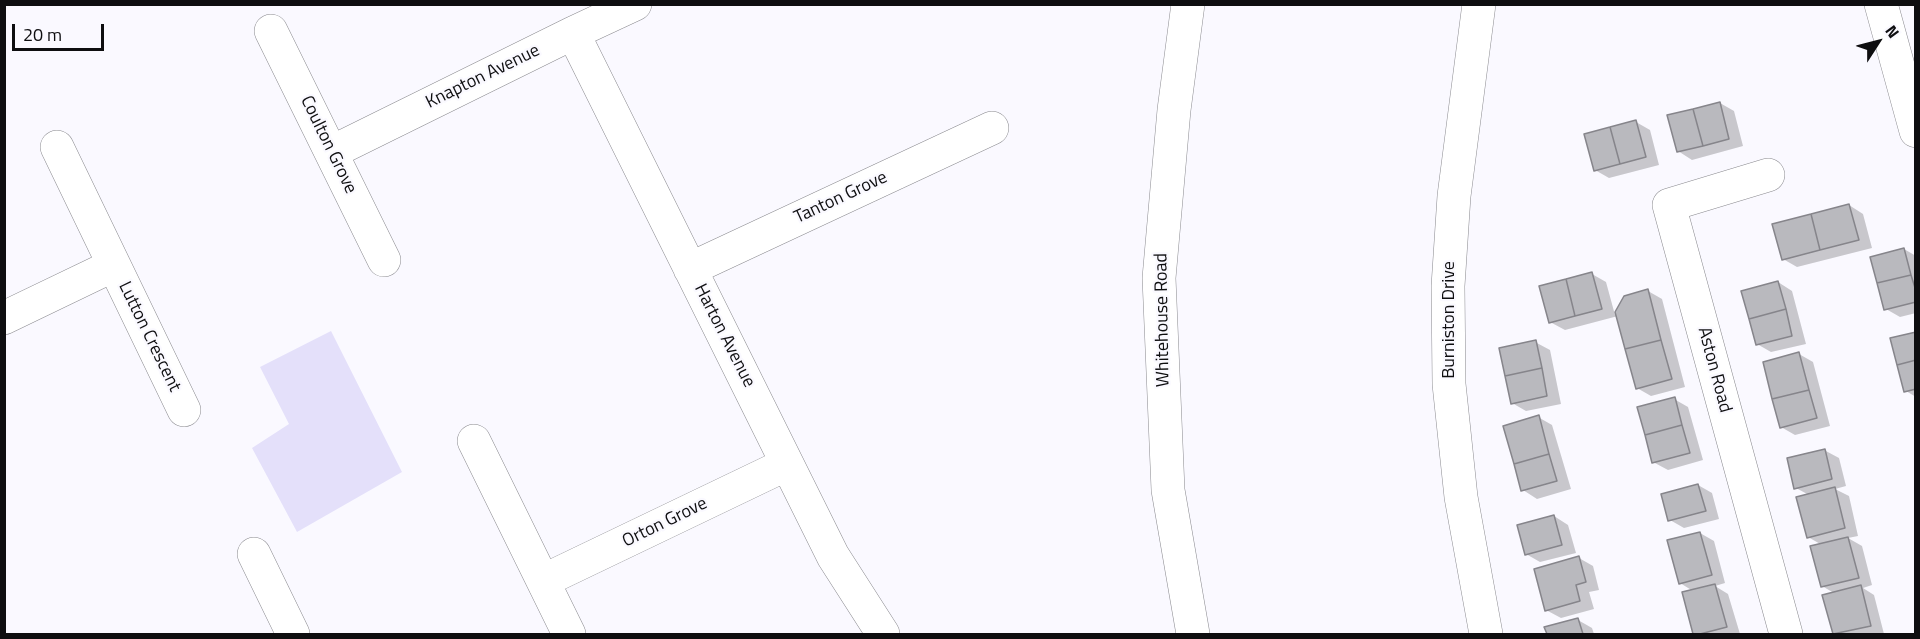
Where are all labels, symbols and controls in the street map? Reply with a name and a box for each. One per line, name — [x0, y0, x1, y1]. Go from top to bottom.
scale bar — [15, 12, 106, 50]
north arrow — [1848, 12, 1908, 72]
text: N — [1880, 20, 1906, 43]
text: 20 m — [23, 21, 62, 48]
street label: Knapton Avenue — [423, 40, 543, 114]
street label: Coulton Grove — [295, 92, 361, 198]
street label: Tanton Grove — [791, 167, 891, 229]
street label: Whitehouse Road — [1151, 253, 1175, 387]
street label: Burniston Drive — [1439, 261, 1461, 379]
street label: Lutton Crescent — [113, 278, 185, 396]
street label: Harton Avenue — [689, 281, 759, 391]
street label: Aston Road — [1692, 325, 1736, 415]
street label: Orton Grove — [619, 493, 711, 553]

